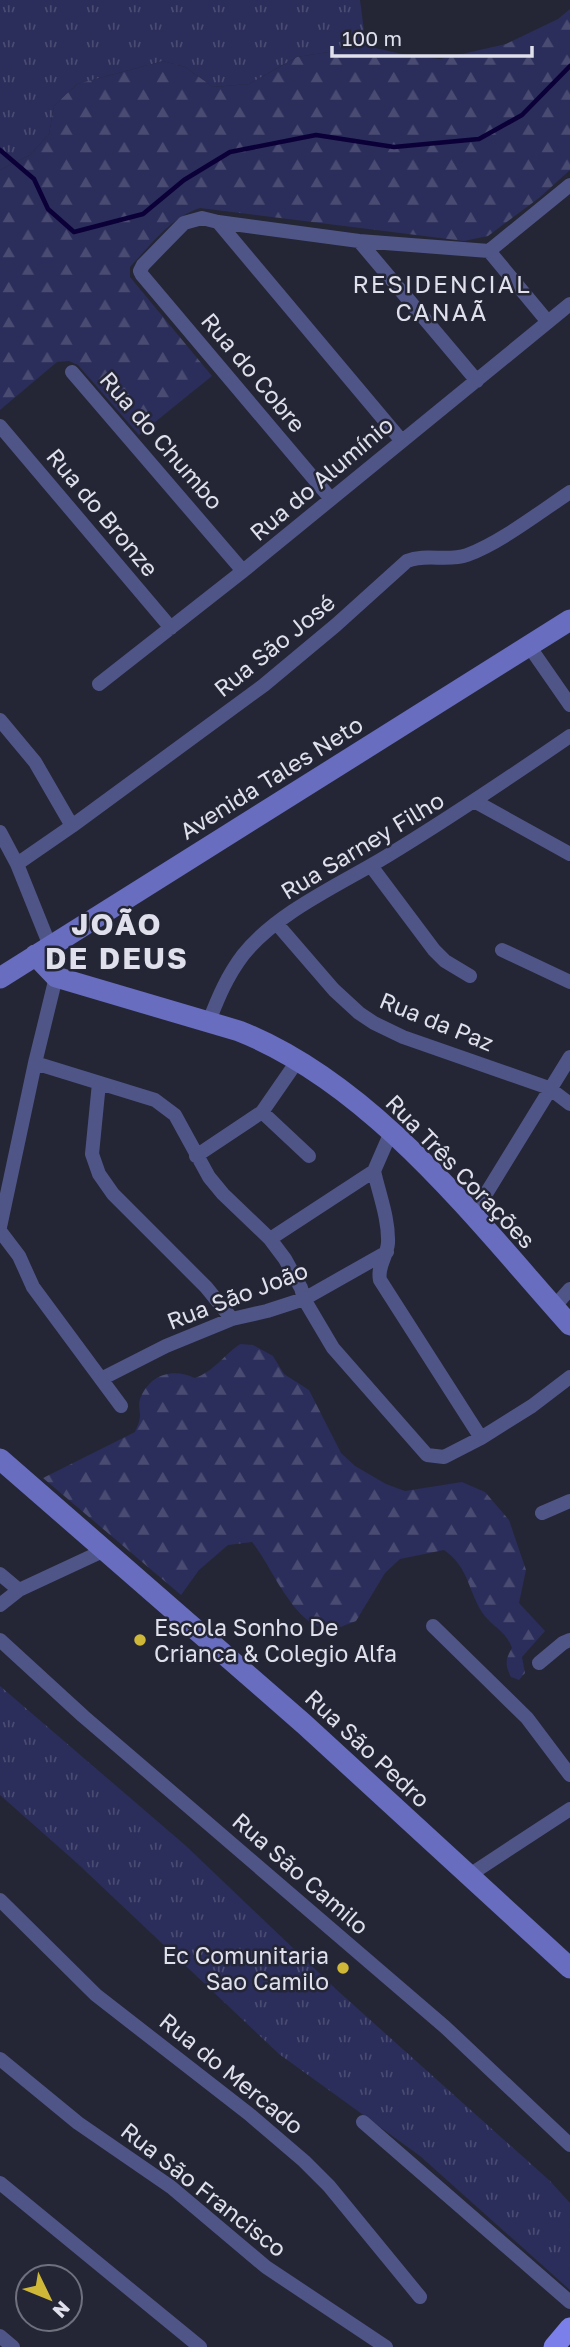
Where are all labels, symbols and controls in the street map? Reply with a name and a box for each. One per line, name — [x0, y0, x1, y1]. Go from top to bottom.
scale bar — [332, 14, 532, 58]
text: 100 m — [342, 25, 402, 51]
district label: RESIDENCIAL CANAÃ — [352, 269, 532, 326]
street label: Rua do Cobre — [196, 307, 312, 437]
street label: Rua do Chumbo — [95, 365, 229, 515]
street label: Rua do Alumínio — [244, 410, 398, 546]
street label: Rua do Bronze — [41, 442, 165, 582]
street label: Rua São José — [208, 588, 340, 702]
street label: Avenida Tales Neto — [174, 709, 368, 845]
street label: Rua Sarney Filho — [275, 785, 449, 905]
district label: JOÃO DE DEUS — [45, 906, 189, 976]
street label: Rua da Paz — [376, 985, 498, 1057]
street label: Rua Três Corações — [380, 1088, 542, 1254]
street label: Rua São João — [163, 1255, 311, 1335]
place label: Escola Sonho De Crianca & Colegio Alfa — [154, 1613, 397, 1667]
marker: Escola Sonho De Crianca & Colegio Alfa — [132, 1632, 148, 1648]
street label: Rua São Pedro — [300, 1683, 436, 1813]
street label: Rua São Camilo — [227, 1806, 375, 1940]
place label: Ec Comunitaria Sao Camilo — [163, 1941, 329, 1995]
marker: Ec Comunitaria Sao Camilo — [335, 1960, 351, 1976]
street label: Rua do Mercado — [154, 2006, 310, 2140]
street label: Rua São Francisco — [116, 2116, 292, 2262]
north arrow — [14, 2263, 84, 2333]
text: N — [48, 2297, 75, 2323]

